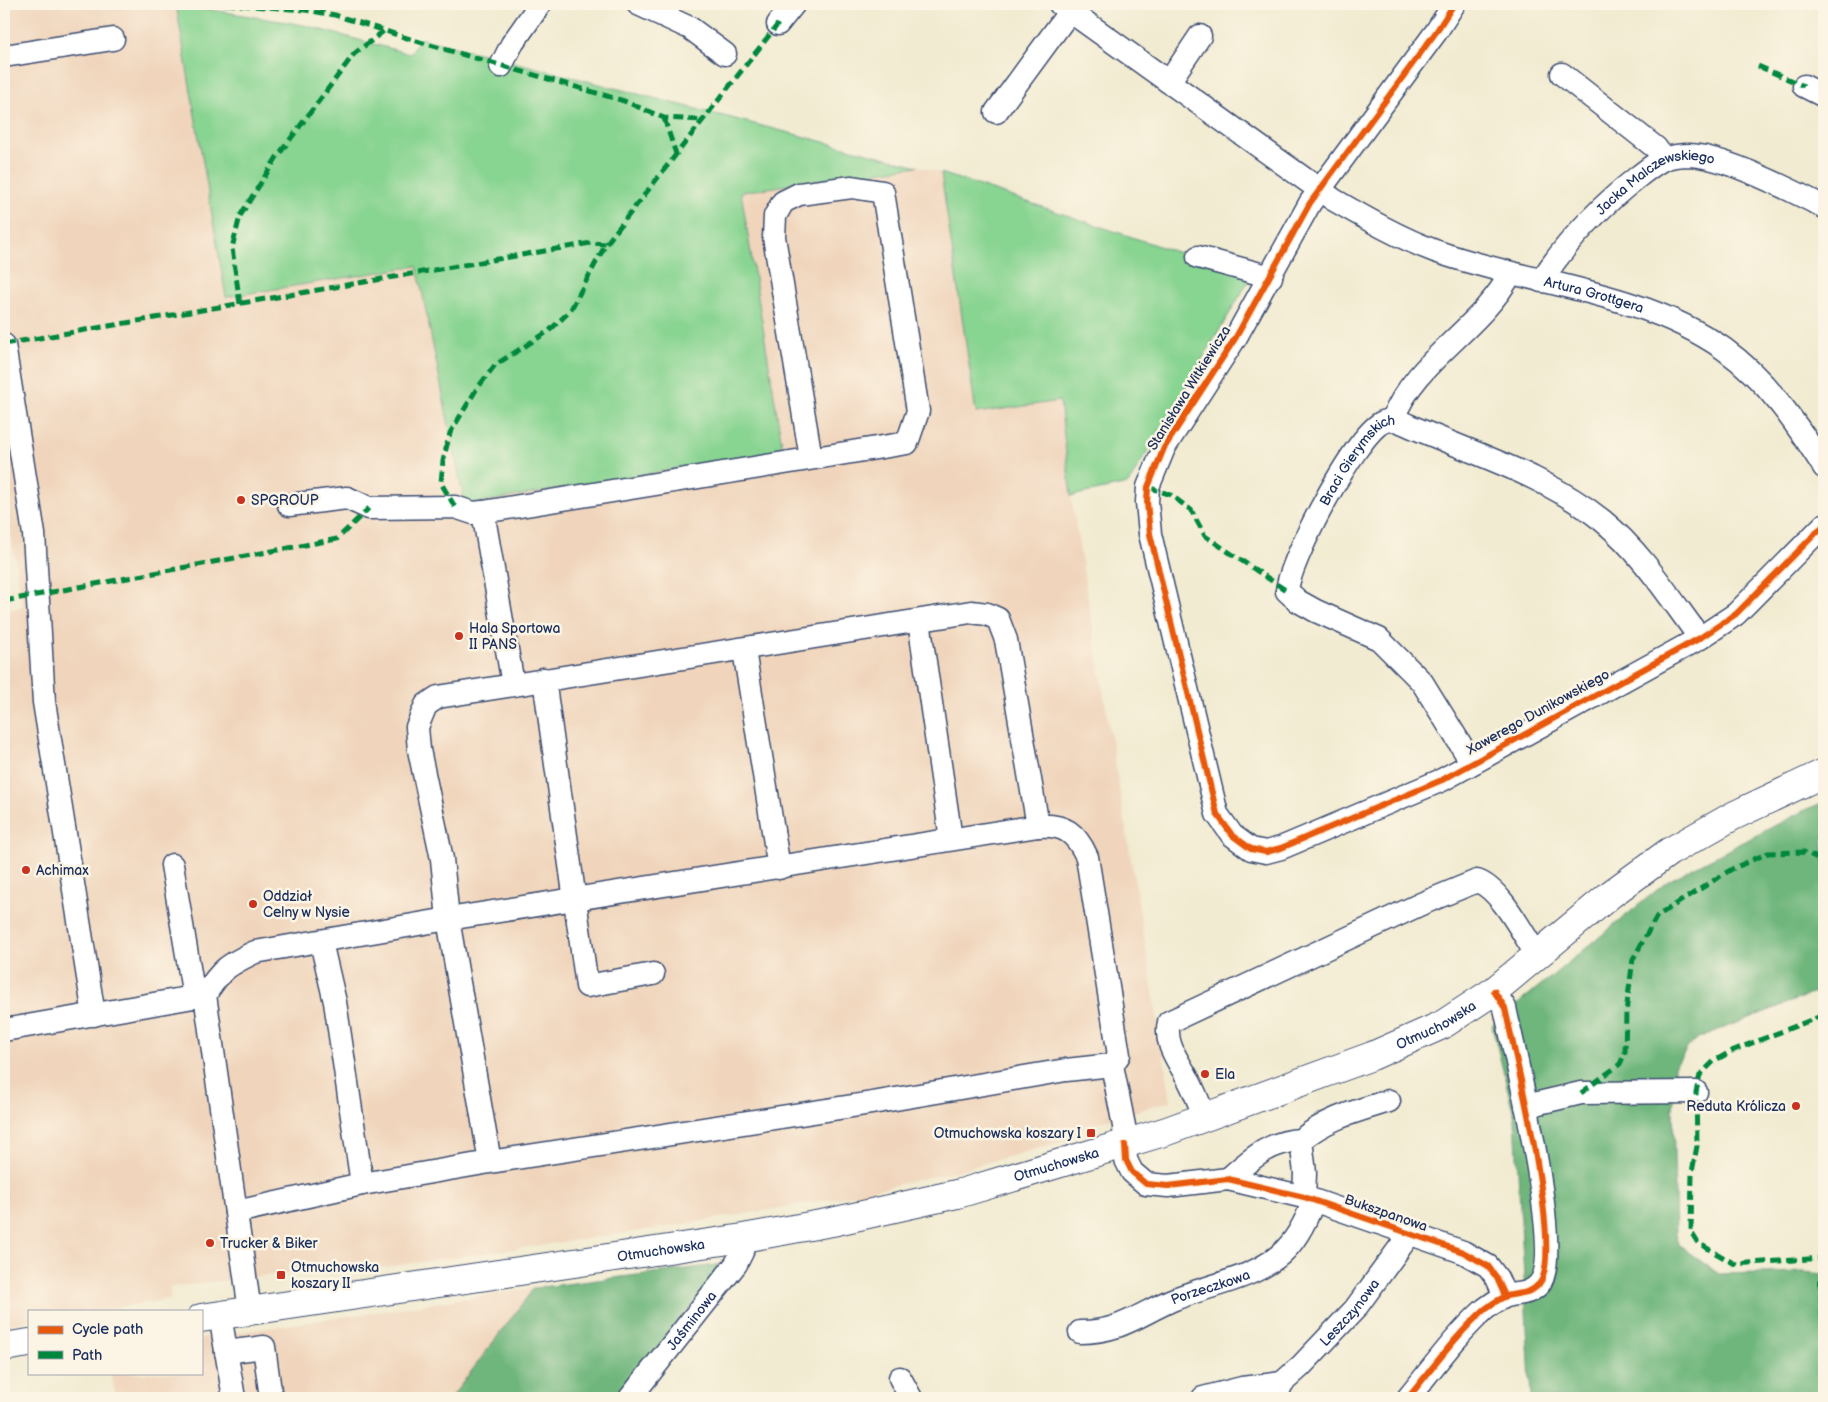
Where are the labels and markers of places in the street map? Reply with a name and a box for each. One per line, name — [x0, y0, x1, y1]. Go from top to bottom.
place label: SPGROUP — [251, 492, 319, 509]
marker: SPGROUP — [235, 494, 247, 506]
place label: Hala Sportowa II PANS — [469, 620, 560, 653]
marker: Hala Sportowa II PANS — [453, 630, 465, 642]
place label: Achimax — [36, 862, 89, 879]
marker: Achimax — [20, 864, 32, 876]
place label: Oddział Celny w Nysie — [263, 888, 350, 921]
marker: Oddział Celny w Nysie — [247, 898, 259, 910]
place label: Ela — [1215, 1066, 1235, 1083]
marker: Ela — [1199, 1068, 1211, 1080]
place label: Reduta Królicza — [1686, 1098, 1786, 1115]
marker: Reduta Królicza — [1790, 1100, 1802, 1112]
place label: Otmuchowska koszary I — [934, 1125, 1081, 1142]
marker: Otmuchowska koszary I — [1085, 1127, 1097, 1139]
place label: Trucker & Biker — [220, 1235, 319, 1252]
marker: Trucker & Biker — [204, 1237, 216, 1249]
place label: Otmuchowska koszary II — [291, 1259, 379, 1292]
marker: Otmuchowska koszary II — [275, 1269, 287, 1281]

